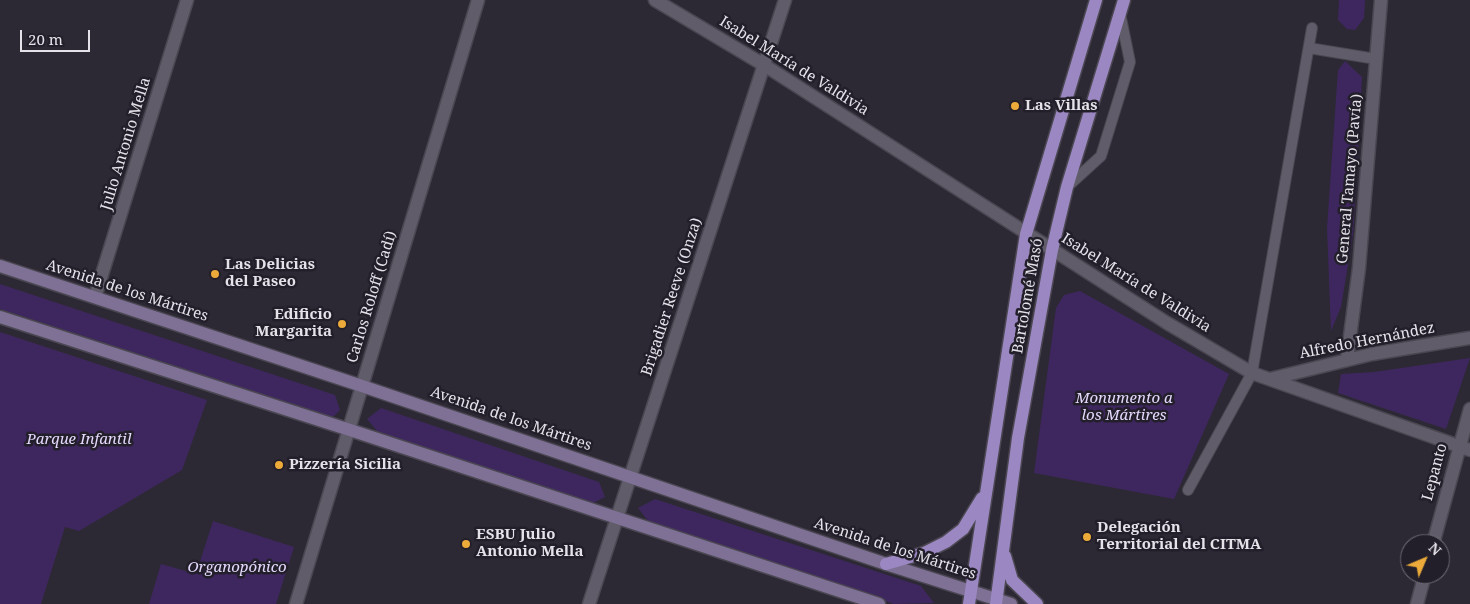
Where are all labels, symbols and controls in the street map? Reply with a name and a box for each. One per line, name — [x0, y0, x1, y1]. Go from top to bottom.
street label: Isabel María de Valdivia — [716, 13, 872, 119]
scale bar — [22, 20, 92, 52]
text: 20 m — [28, 29, 63, 49]
street label: Julio Antonio Mella — [97, 75, 155, 213]
street label: General Tamayo (Pavía) — [1334, 93, 1366, 265]
place label: Las Villas — [1025, 97, 1097, 115]
marker: Las Villas — [1009, 100, 1021, 112]
street label: Brigadier Reeve (Onza) — [638, 216, 706, 378]
street label: Carlos Roloff (Cadí) — [343, 229, 401, 365]
street label: Isabel María de Valdivia — [1058, 230, 1214, 336]
street label: Bartolomé Masó — [1009, 237, 1047, 355]
street label: Avenida de los Mártires — [44, 256, 210, 326]
place label: Las Delicias del Paseo — [225, 256, 315, 291]
marker: Las Delicias del Paseo — [209, 268, 221, 280]
place label: Edificio Margarita — [255, 306, 332, 341]
marker: Edificio Margarita — [336, 318, 348, 330]
street label: Alfredo Hernández — [1298, 319, 1436, 363]
street label: Avenida de los Mártires — [428, 383, 594, 455]
park label: Monumento a los Mártires — [1075, 390, 1173, 425]
park label: Parque Infantil — [27, 431, 131, 449]
street label: Lepanto — [1419, 441, 1451, 503]
place label: Pizzería Sicilia — [289, 456, 401, 474]
marker: Pizzería Sicilia — [273, 459, 285, 471]
street label: Avenida de los Mártires — [812, 514, 978, 584]
place label: Delegación Territorial del CITMA — [1097, 519, 1261, 554]
place label: ESBU Julio Antonio Mella — [476, 526, 583, 561]
marker: Delegación Territorial del CITMA — [1081, 531, 1093, 543]
north arrow — [1400, 534, 1450, 584]
marker: ESBU Julio Antonio Mella — [460, 538, 472, 550]
text: N — [1425, 538, 1446, 559]
park label: Organopónico — [187, 559, 287, 577]

